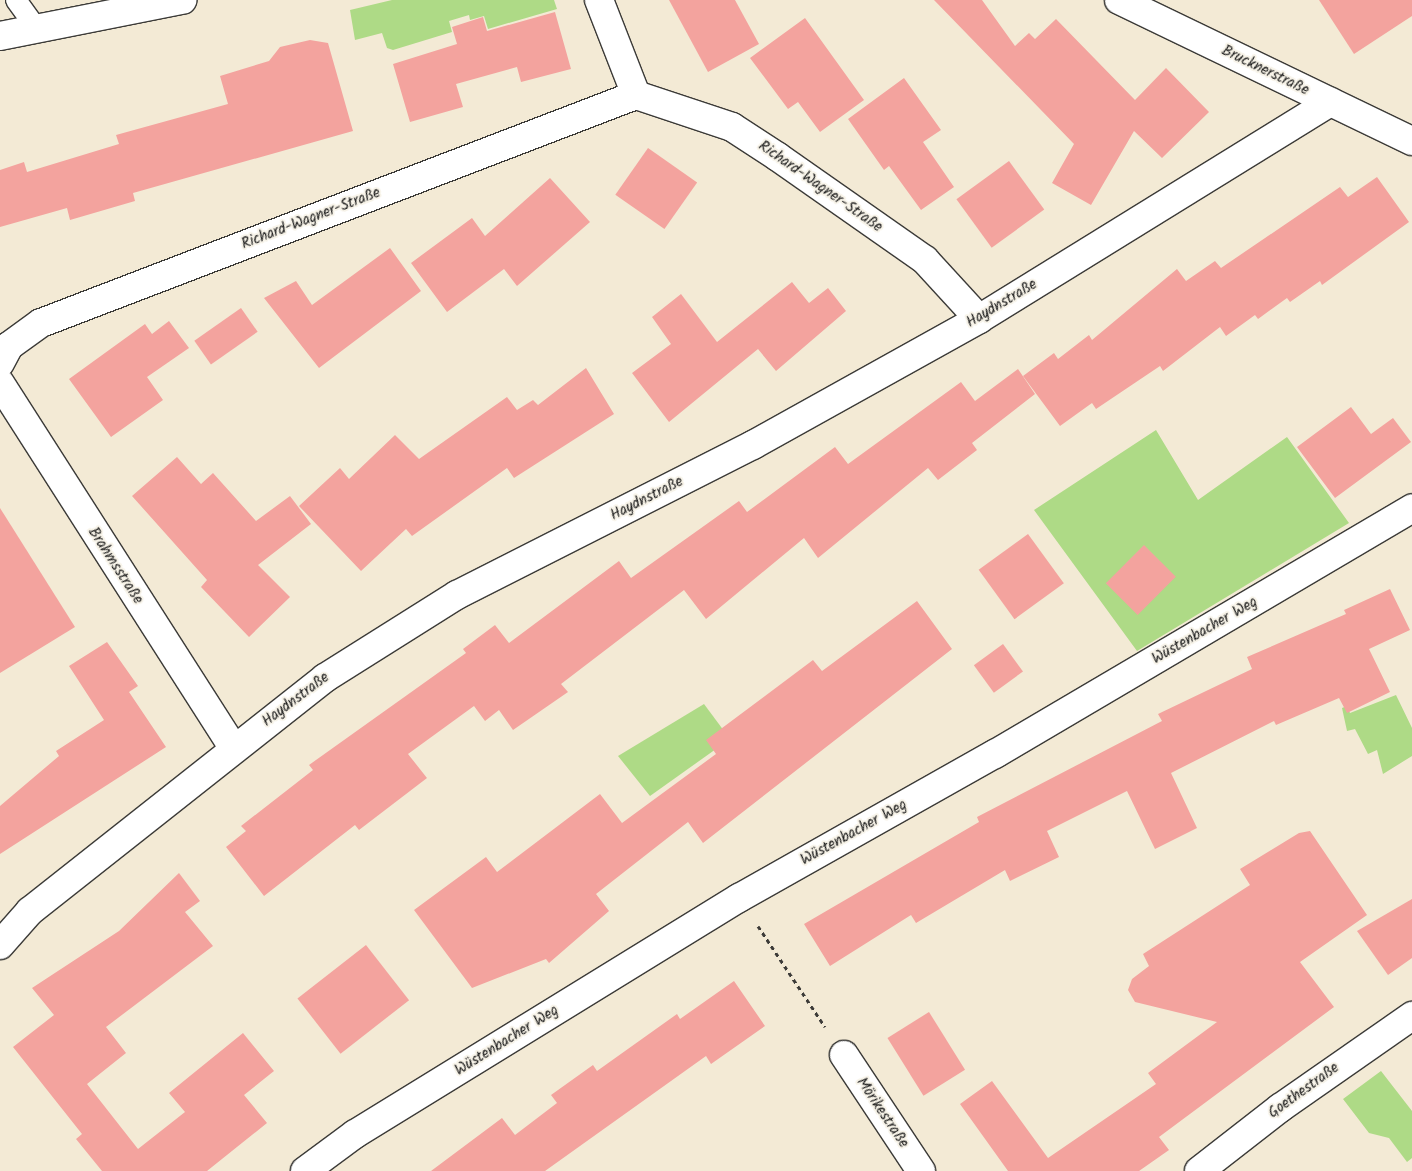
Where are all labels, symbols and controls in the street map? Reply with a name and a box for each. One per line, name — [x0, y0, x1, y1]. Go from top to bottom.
street label: Brucknerstraße — [1218, 42, 1312, 100]
street label: Richard-Wagner-Straße — [755, 137, 885, 237]
street label: Richard-Wagner-Straße — [239, 184, 383, 254]
street label: Haydnstraße — [963, 276, 1041, 332]
street label: Haydnstraße — [608, 473, 686, 525]
street label: Brahmsstraße — [84, 524, 146, 608]
street label: Wüstenbacher Weg — [1149, 594, 1261, 668]
street label: Haydnstraße — [259, 669, 333, 731]
street label: Wüstenbacher Weg — [798, 796, 910, 870]
street label: Wüstenbacher Weg — [452, 1002, 562, 1080]
street label: Goethestraße — [1265, 1059, 1343, 1123]
street label: Mörikestraße — [852, 1075, 912, 1151]

